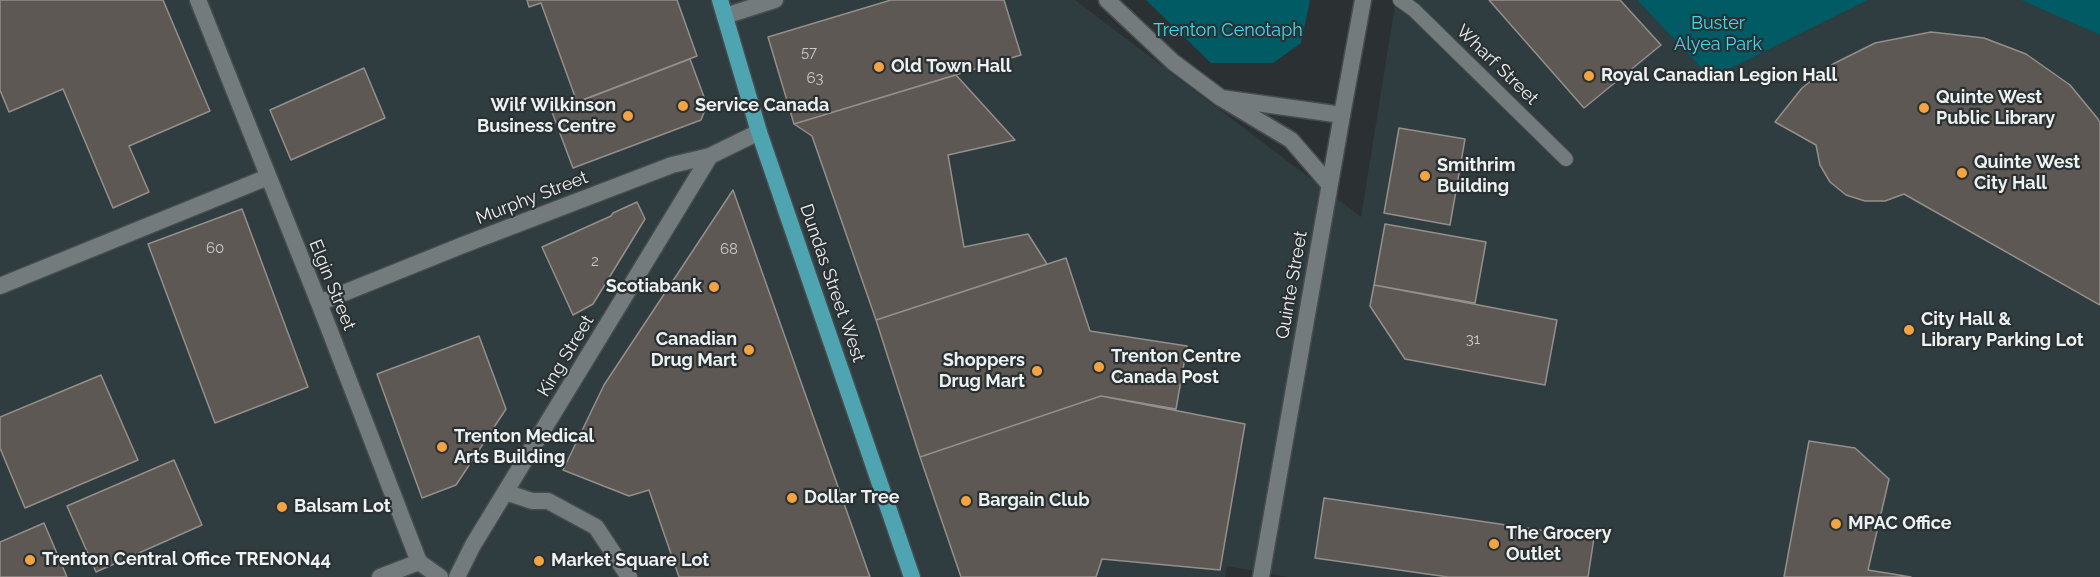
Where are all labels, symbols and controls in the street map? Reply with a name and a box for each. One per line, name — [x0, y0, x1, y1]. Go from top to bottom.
park label: Buster Alyea Park — [1674, 13, 1762, 56]
park label: Trenton Cenotaph — [1153, 20, 1303, 42]
street label: Wharf Street — [1451, 20, 1543, 110]
house number: 57 — [801, 43, 817, 61]
place label: Old Town Hall — [891, 56, 1012, 78]
marker: Old Town Hall — [872, 60, 886, 74]
place label: Royal Canadian Legion Hall — [1601, 65, 1837, 87]
house number: 63 — [806, 69, 824, 87]
marker: Royal Canadian Legion Hall — [1582, 69, 1596, 83]
place label: Quinte West Public Library — [1936, 87, 2055, 130]
place label: Wilf Wilkinson Business Centre — [477, 95, 616, 138]
place label: Service Canada — [695, 95, 829, 117]
marker: Service Canada — [676, 99, 690, 113]
marker: Quinte West Public Library — [1917, 101, 1931, 115]
marker: Wilf Wilkinson Business Centre — [621, 109, 635, 123]
place label: Quinte West City Hall — [1974, 152, 2080, 195]
place label: Smithrim Building — [1437, 155, 1515, 198]
marker: Quinte West City Hall — [1955, 166, 1969, 180]
street label: Murphy Street — [473, 167, 591, 229]
marker: Smithrim Building — [1418, 169, 1432, 183]
street label: Dundas Street West — [795, 201, 869, 365]
street label: Quinte Street — [1272, 229, 1312, 341]
street label: Elgin Street — [304, 236, 360, 334]
house number: 60 — [206, 239, 224, 257]
house number: 68 — [720, 240, 738, 258]
house number: 2 — [591, 252, 599, 270]
place label: Scotiabank — [606, 276, 702, 298]
marker: Scotiabank — [707, 280, 721, 294]
place label: City Hall & Library Parking Lot — [1921, 309, 2084, 352]
street label: King Street — [533, 311, 599, 401]
marker: City Hall & Library Parking Lot — [1902, 323, 1916, 337]
place label: Canadian Drug Mart — [651, 329, 737, 372]
house number: 31 — [1466, 330, 1480, 348]
marker: Canadian Drug Mart — [742, 343, 756, 357]
place label: Trenton Centre Canada Post — [1111, 346, 1241, 388]
place label: Shoppers Drug Mart — [939, 350, 1025, 392]
marker: Trenton Centre Canada Post — [1092, 360, 1106, 374]
marker: Shoppers Drug Mart — [1030, 364, 1044, 378]
place label: Trenton Medical Arts Building — [454, 426, 594, 468]
marker: Trenton Medical Arts Building — [435, 440, 449, 454]
place label: Dollar Tree — [804, 487, 899, 509]
place label: Bargain Club — [978, 490, 1090, 512]
marker: Dollar Tree — [785, 491, 799, 505]
marker: Bargain Club — [959, 494, 973, 508]
place label: Balsam Lot — [294, 496, 391, 518]
marker: Balsam Lot — [275, 500, 289, 514]
place label: MPAC Office — [1848, 513, 1952, 535]
marker: MPAC Office — [1829, 517, 1843, 531]
place label: The Grocery Outlet — [1506, 523, 1612, 566]
marker: The Grocery Outlet — [1487, 537, 1501, 551]
place label: Trenton Central Office TRENON44 — [42, 549, 331, 571]
place label: Market Square Lot — [551, 550, 709, 572]
marker: Trenton Central Office TRENON44 — [23, 553, 37, 567]
marker: Market Square Lot — [532, 554, 546, 568]

